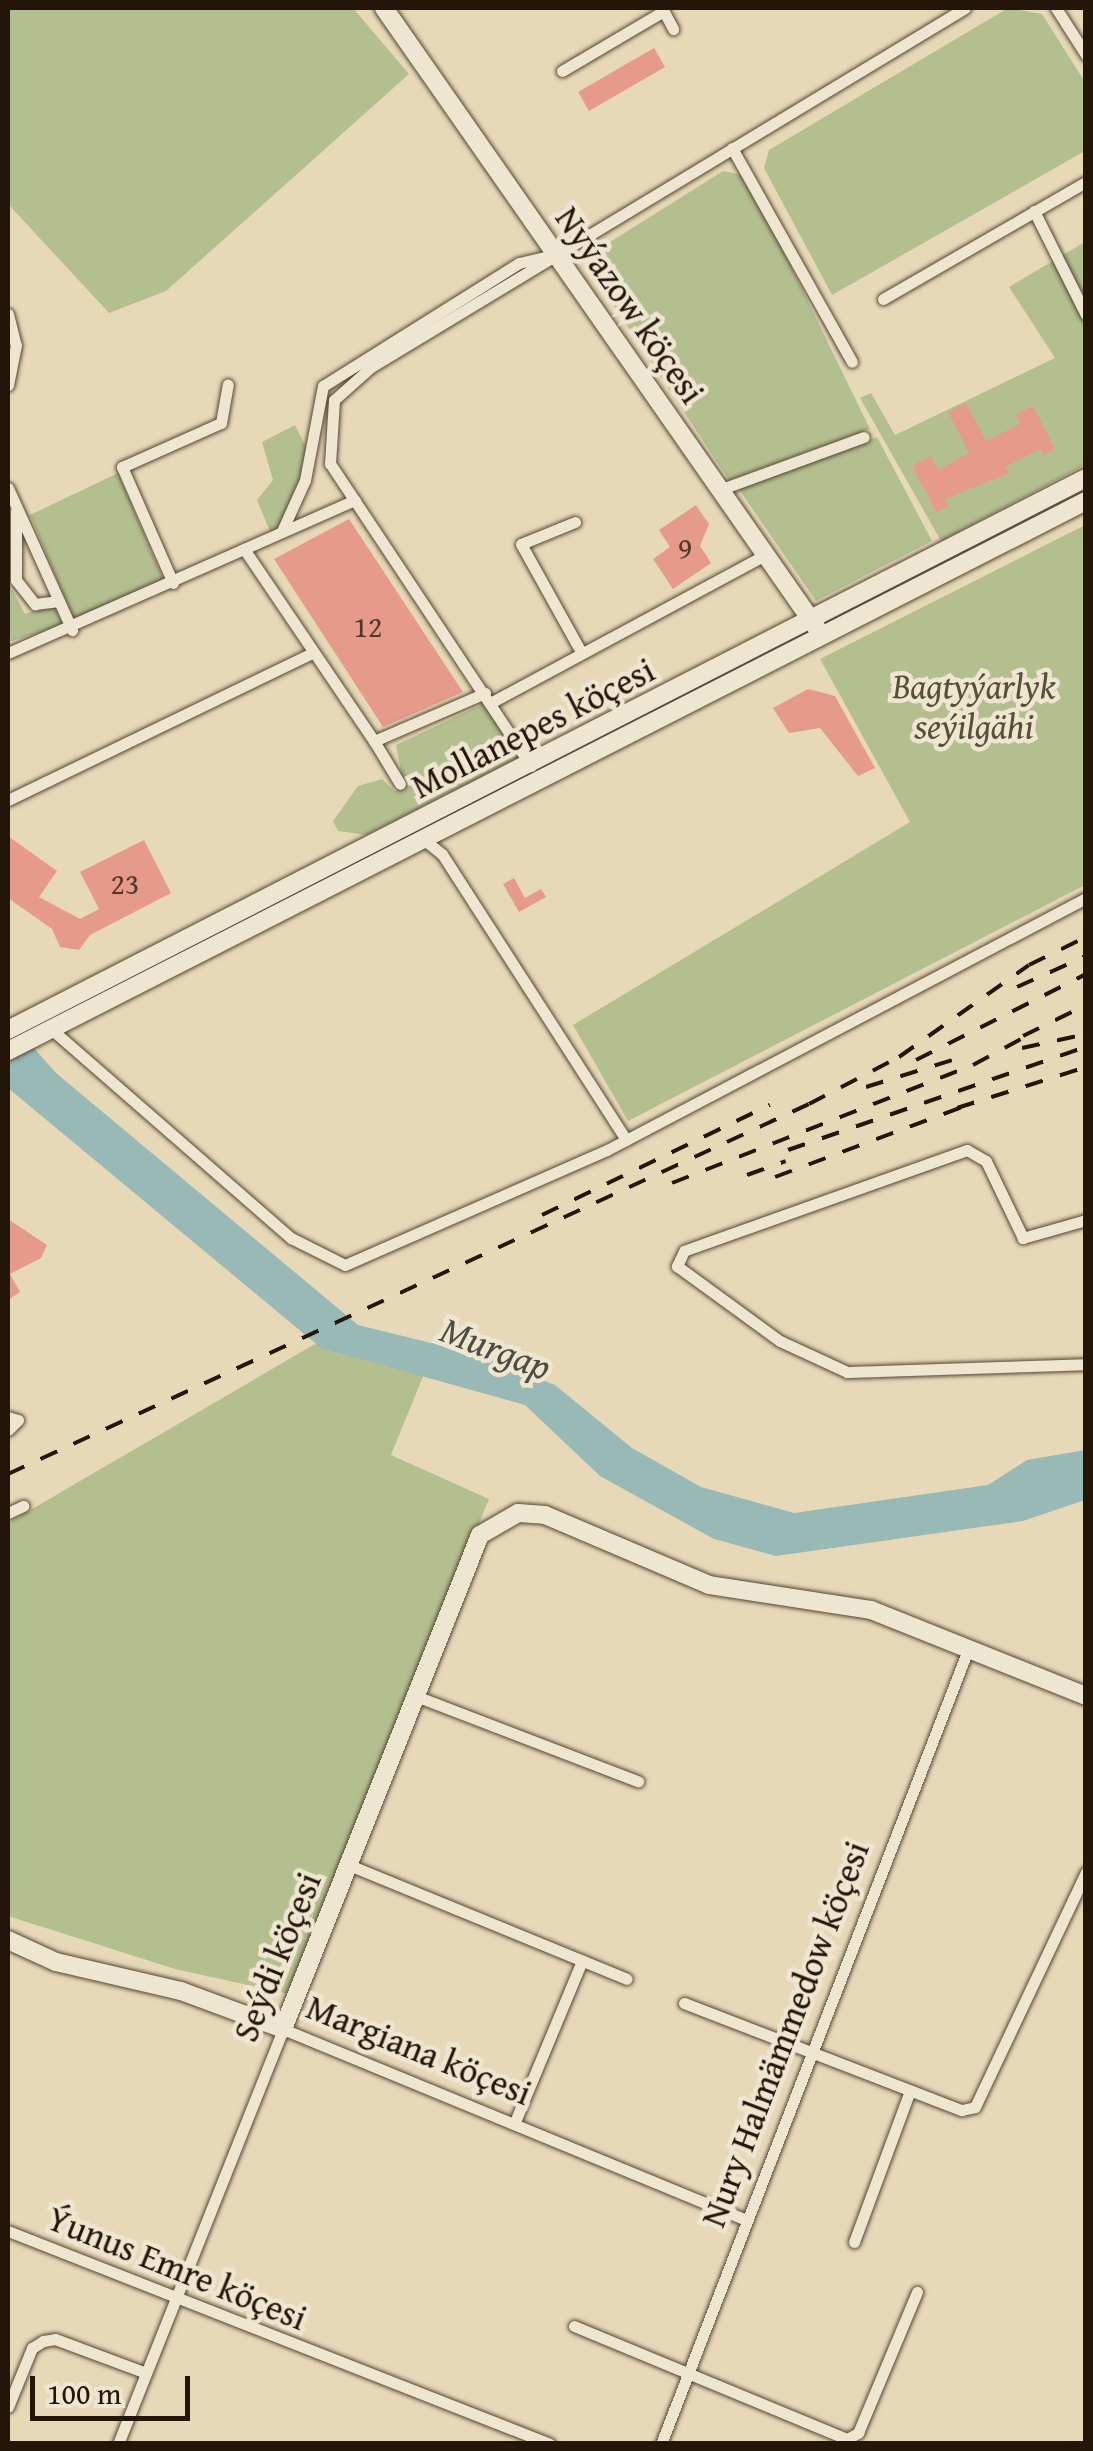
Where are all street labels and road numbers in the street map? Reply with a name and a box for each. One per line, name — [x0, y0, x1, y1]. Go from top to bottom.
street label: Nyýazow köçesi — [547, 198, 713, 412]
street label: Mollanepes köçesi — [405, 649, 661, 807]
street label: Nury Halmämmedow köçesi — [692, 1835, 878, 2233]
street label: Seýdi köçesi — [224, 1866, 330, 2048]
street label: Margiana köçesi — [301, 1986, 537, 2114]
street label: Ýunus Emre köçesi — [41, 2197, 313, 2339]

